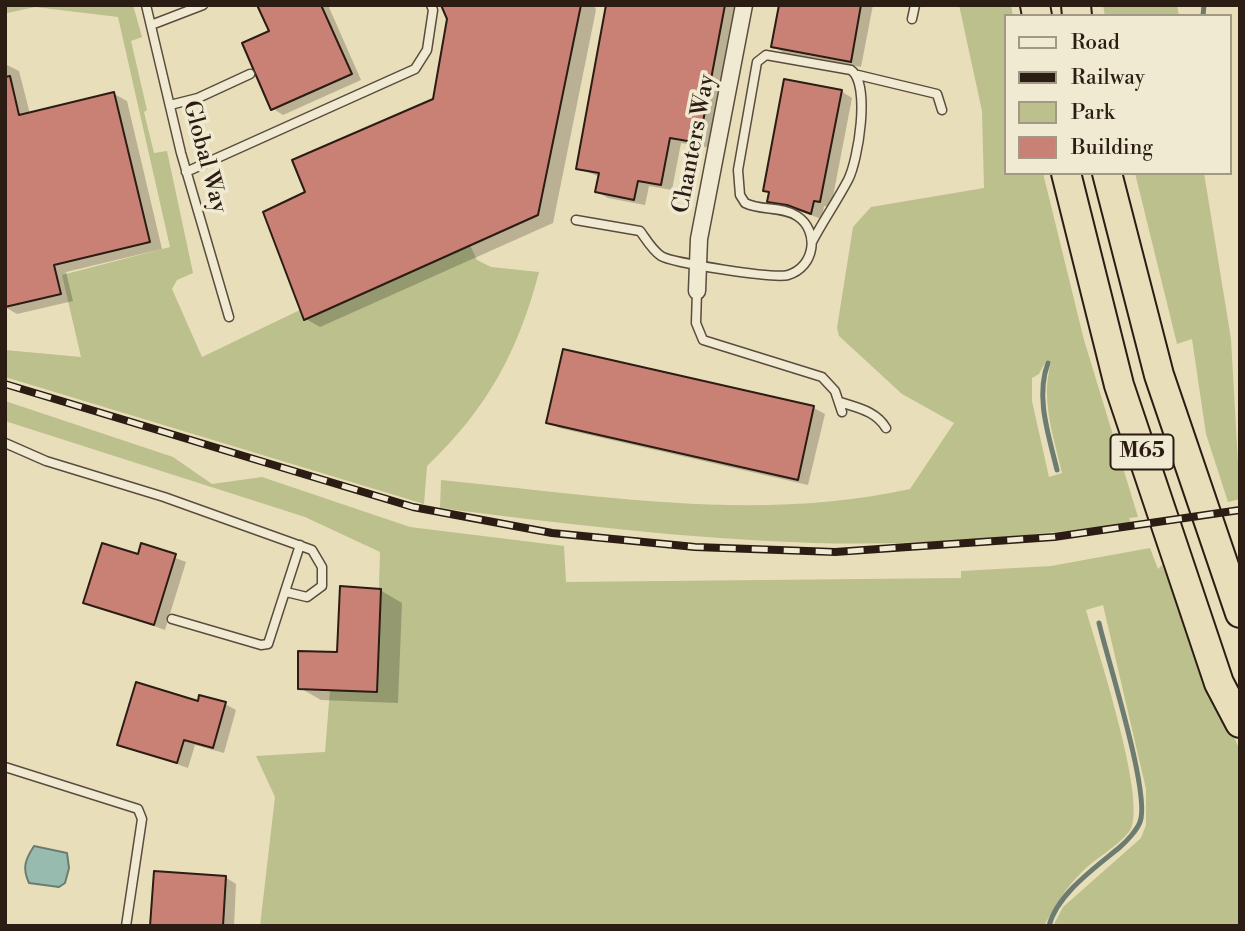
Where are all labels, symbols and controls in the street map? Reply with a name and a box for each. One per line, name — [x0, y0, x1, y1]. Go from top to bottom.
legend — [1004, 14, 1231, 175]
text: Road — [1071, 30, 1120, 56]
text: Railway — [1071, 65, 1145, 91]
street label: Chanters Way — [668, 72, 722, 216]
street label: Global Way — [176, 98, 232, 216]
text: Park — [1071, 100, 1115, 126]
text: Building — [1071, 135, 1153, 161]
road number: M65 — [1110, 434, 1174, 470]

